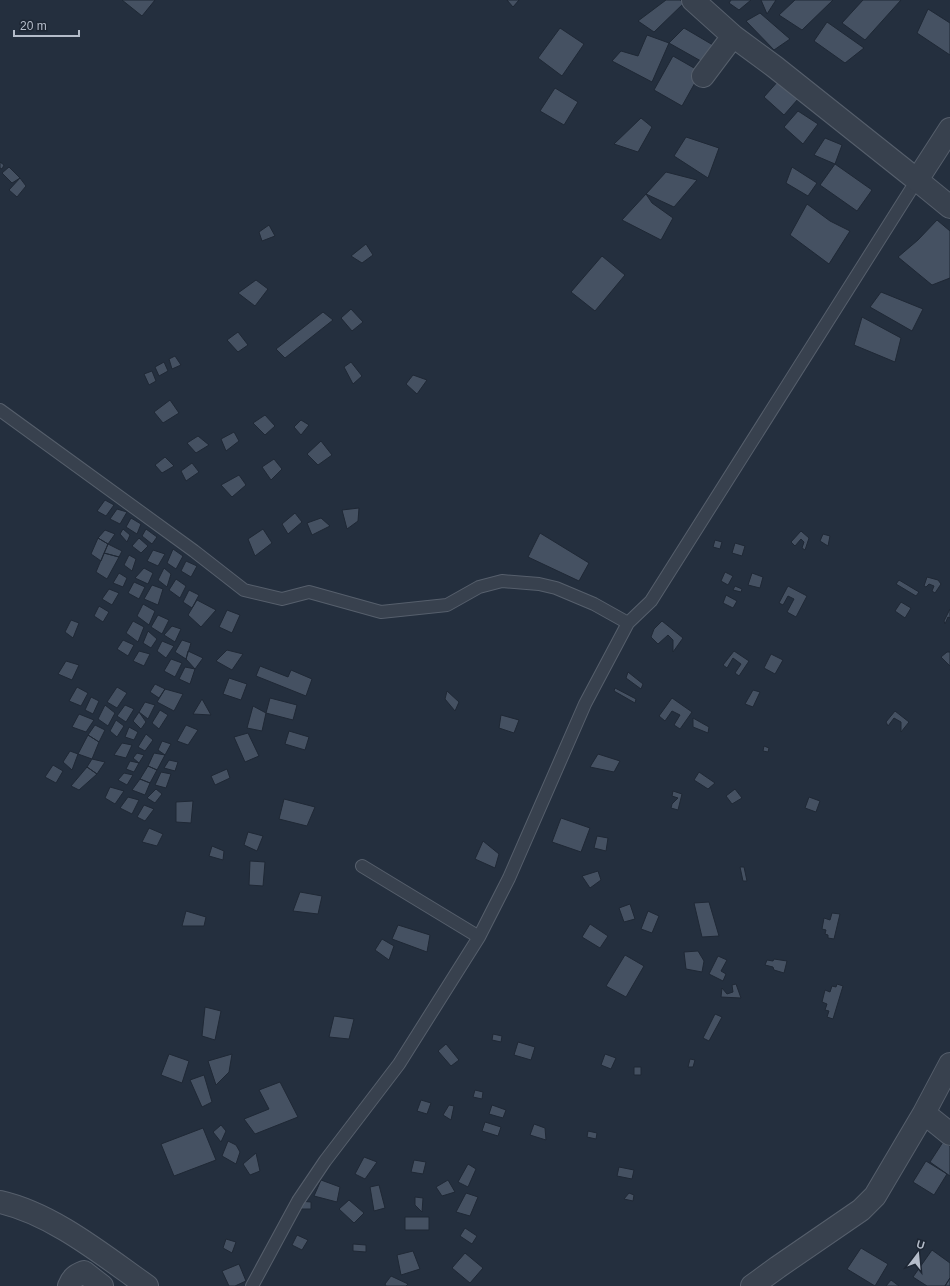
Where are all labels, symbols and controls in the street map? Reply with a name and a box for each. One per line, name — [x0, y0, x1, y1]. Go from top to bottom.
scale bar — [14, 12, 79, 38]
text: 20 m — [20, 19, 47, 33]
north arrow — [898, 1234, 938, 1274]
text: U — [915, 1238, 926, 1251]

